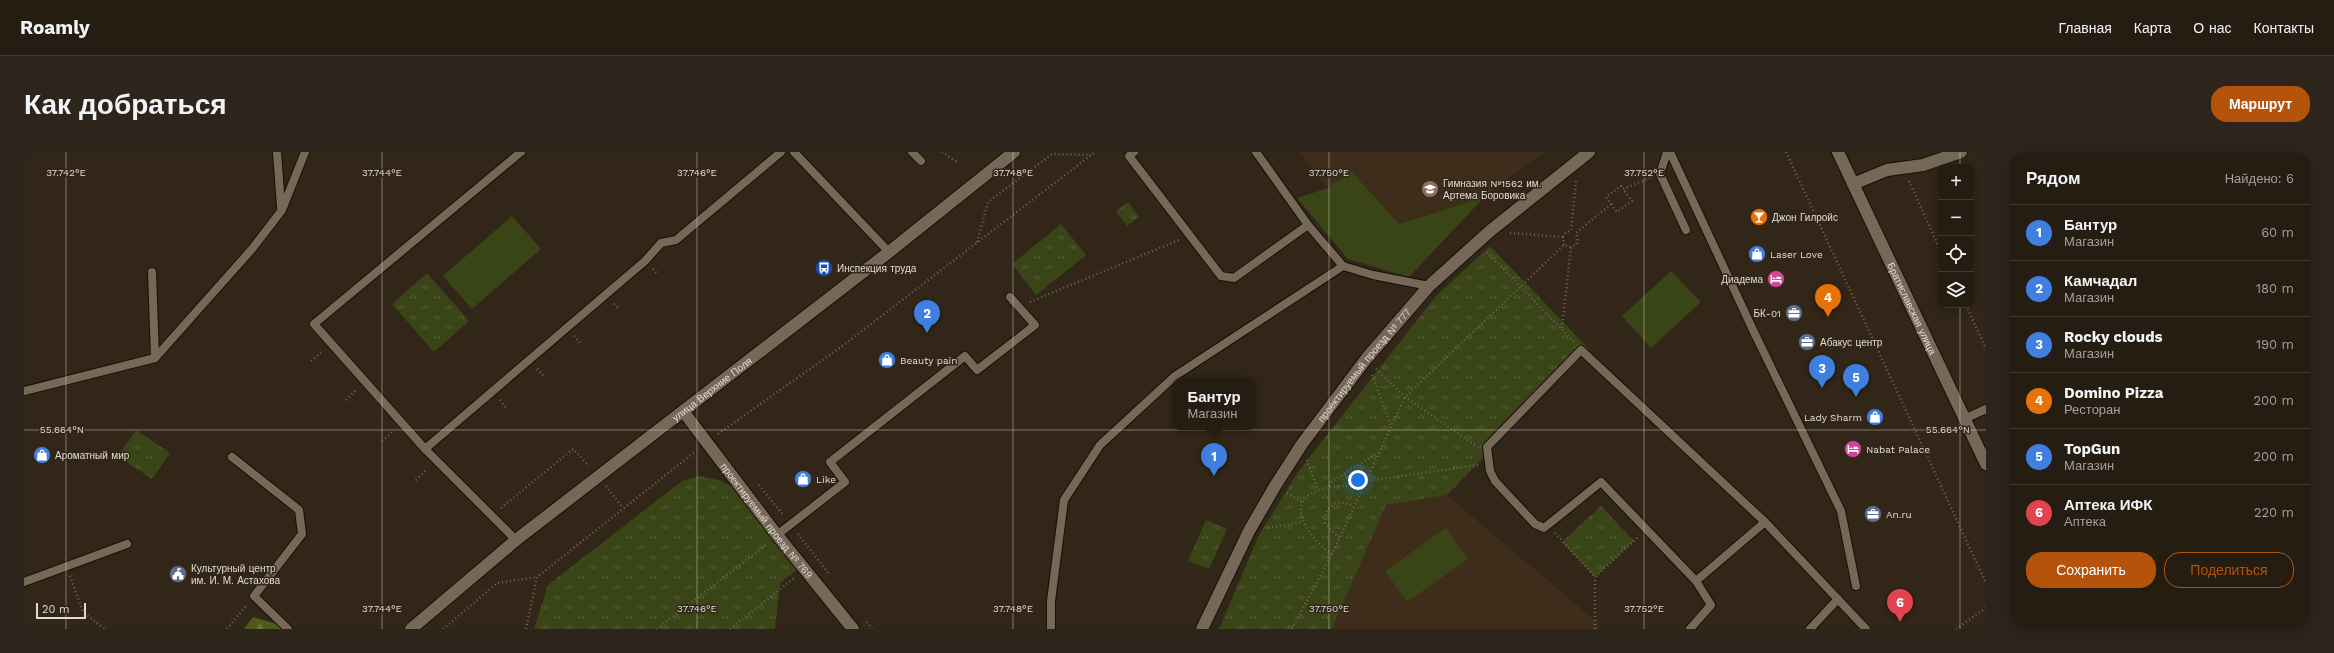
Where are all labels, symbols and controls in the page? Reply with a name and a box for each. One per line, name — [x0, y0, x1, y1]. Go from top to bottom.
text: Roamly — [20, 16, 90, 39]
text: Главная — [2059, 20, 2112, 36]
text: Карта — [2134, 20, 2171, 36]
text: О нас — [2193, 20, 2232, 36]
text: Контакты — [2254, 20, 2314, 36]
button: Маршрут — [2211, 86, 2310, 122]
text: Как добраться — [24, 88, 227, 121]
map controls — [1938, 164, 1974, 308]
button: + — [1938, 164, 1974, 200]
text: 37.742°E — [46, 167, 86, 178]
text: 37.744°E — [362, 167, 402, 178]
text: 37.746°E — [677, 167, 717, 178]
text: 37.748°E — [993, 167, 1033, 178]
text: 37.750°E — [1309, 167, 1349, 178]
text: 37.752°E — [1624, 167, 1664, 178]
text: Рядом — [2026, 168, 2081, 188]
text: Найдено: 6 — [2225, 171, 2294, 186]
place label: Гимназия №1562 им. Артема Боровика — [1443, 178, 1541, 201]
school or university icon: Гимназия №1562 им. Артема Боровика — [1420, 179, 1440, 199]
button: − — [1938, 200, 1974, 236]
bar icon: Джон Гилройс — [1749, 207, 1769, 227]
place label: Джон Гилройс — [1772, 212, 1838, 223]
text: Бантур — [2064, 216, 2117, 234]
text: 1 — [2036, 225, 2042, 240]
text: 60 m — [2261, 225, 2294, 240]
text: Магазин — [2064, 234, 2114, 249]
button: locate — [1938, 236, 1974, 272]
shop icon: Laser Love — [1747, 244, 1767, 264]
place label: Laser Love — [1770, 249, 1823, 260]
bus stop icon: Инспекция труда — [814, 258, 834, 278]
street label: Братиславская улица — [1886, 260, 1939, 357]
place label: Инспекция труда — [837, 263, 917, 274]
hotel icon: Диадема — [1766, 269, 1786, 289]
button: layers — [1938, 272, 1974, 308]
text: Камчадал — [2064, 272, 2137, 290]
place label: Диадема — [1721, 274, 1763, 285]
text: 2 — [2035, 281, 2043, 296]
text: 180 m — [2256, 281, 2294, 296]
pin: 4 — [1815, 284, 1841, 317]
text: Магазин — [2064, 290, 2114, 305]
pin: 2 — [914, 300, 940, 333]
office icon: БК-01 — [1784, 303, 1804, 323]
street label: проектируемый проезд № 777 — [1315, 306, 1413, 424]
place label: БК-01 — [1753, 308, 1781, 319]
text: Rocky clouds — [2064, 328, 2163, 346]
office icon: Абакус центр — [1797, 332, 1817, 352]
place label: Абакус центр — [1820, 337, 1883, 348]
text: 3 — [2035, 337, 2043, 352]
text: 190 m — [2256, 337, 2294, 352]
text: Магазин — [2064, 346, 2114, 361]
shop icon: Beauty pain — [877, 350, 897, 370]
street label: улица Верхние Поля — [670, 355, 754, 423]
place label: Beauty pain — [900, 355, 957, 366]
pin: 3 — [1809, 355, 1835, 388]
pin: 5 — [1843, 364, 1869, 397]
popup — [1173, 378, 1255, 430]
text: Domino Pizza — [2064, 384, 2163, 402]
text: Бантур — [1187, 388, 1241, 406]
text: 4 — [2035, 393, 2043, 408]
text: 200 m — [2253, 393, 2294, 408]
text: Ресторан — [2064, 402, 2121, 417]
text: Магазин — [1187, 406, 1238, 421]
shop icon: Lady Sharm — [1865, 407, 1885, 427]
place label: Lady Sharm — [1804, 412, 1862, 423]
text: 55.664°N — [40, 424, 84, 435]
text: 55.664°N — [1926, 424, 1970, 435]
hotel icon: Nabat Palace — [1843, 439, 1863, 459]
text: TopGun — [2064, 440, 2120, 458]
pin: 1 — [1201, 443, 1227, 476]
place label: Nabat Palace — [1866, 444, 1930, 455]
shop icon: Ароматный мир — [32, 445, 52, 465]
text: 5 — [2035, 449, 2043, 464]
text: 200 m — [2253, 449, 2294, 464]
place label: Ароматный мир — [55, 450, 130, 461]
text: Магазин — [2064, 458, 2114, 473]
street label: проектируемый проезд № 769 — [719, 461, 815, 580]
shop icon: Like — [793, 469, 813, 489]
your location — [1348, 470, 1368, 490]
place label: Like — [816, 474, 836, 485]
text: Аптека ИФК — [2064, 496, 2152, 514]
office icon: An.ru — [1863, 504, 1883, 524]
text: 6 — [2035, 505, 2043, 520]
text: 220 m — [2254, 505, 2294, 520]
place label: An.ru — [1886, 509, 1912, 520]
text: Аптека — [2064, 514, 2106, 529]
button: Сохранить — [2026, 552, 2156, 588]
button: Поделиться — [2164, 552, 2294, 588]
place label: Культурный центр им. И. М. Астахова — [191, 563, 281, 586]
public building icon: Культурный центр им. И. М. Астахова — [168, 564, 188, 584]
pin: 6 — [1887, 589, 1913, 622]
scale bar — [36, 601, 86, 620]
text: 20 m — [42, 603, 70, 616]
text: 37.744°E — [362, 603, 402, 614]
text: 37.746°E — [677, 603, 717, 614]
text: 37.748°E — [993, 603, 1033, 614]
text: 37.750°E — [1309, 603, 1349, 614]
text: 37.752°E — [1624, 603, 1664, 614]

